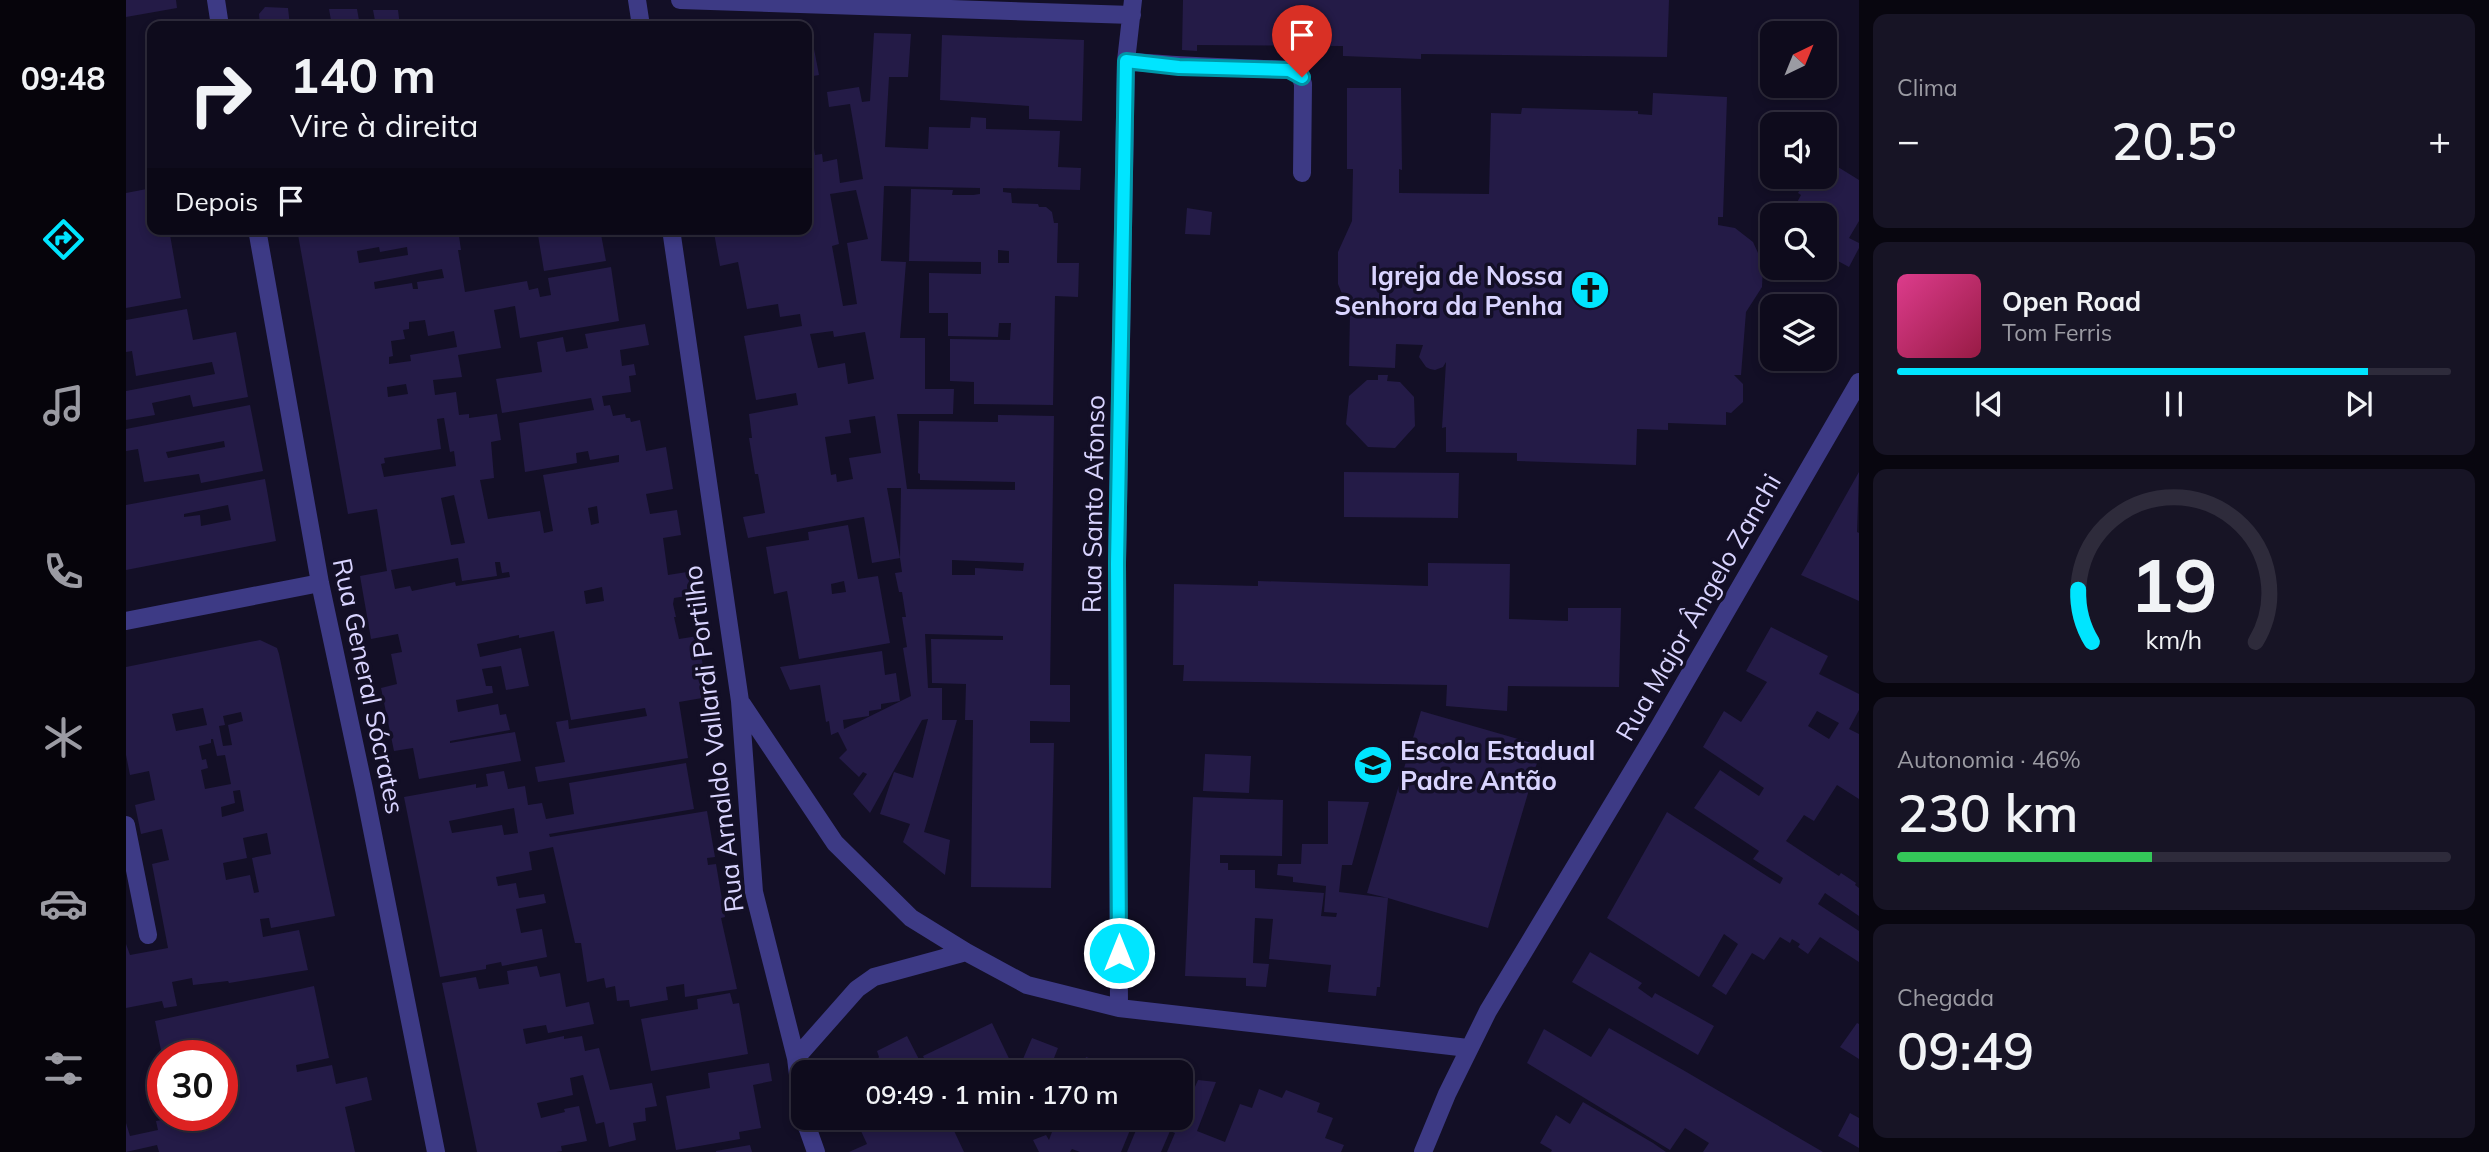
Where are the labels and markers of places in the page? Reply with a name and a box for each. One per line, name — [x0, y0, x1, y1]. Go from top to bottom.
pin — [1272, 5, 1332, 77]
place label: Igreja de Nossa Senhora da Penha — [1334, 259, 1563, 322]
church icon: Igreja de Nossa Senhora da Penha — [1569, 269, 1611, 311]
place label: Escola Estadual Padre Antão — [1400, 734, 1595, 797]
school or university icon: Escola Estadual Padre Antão — [1352, 744, 1394, 786]

